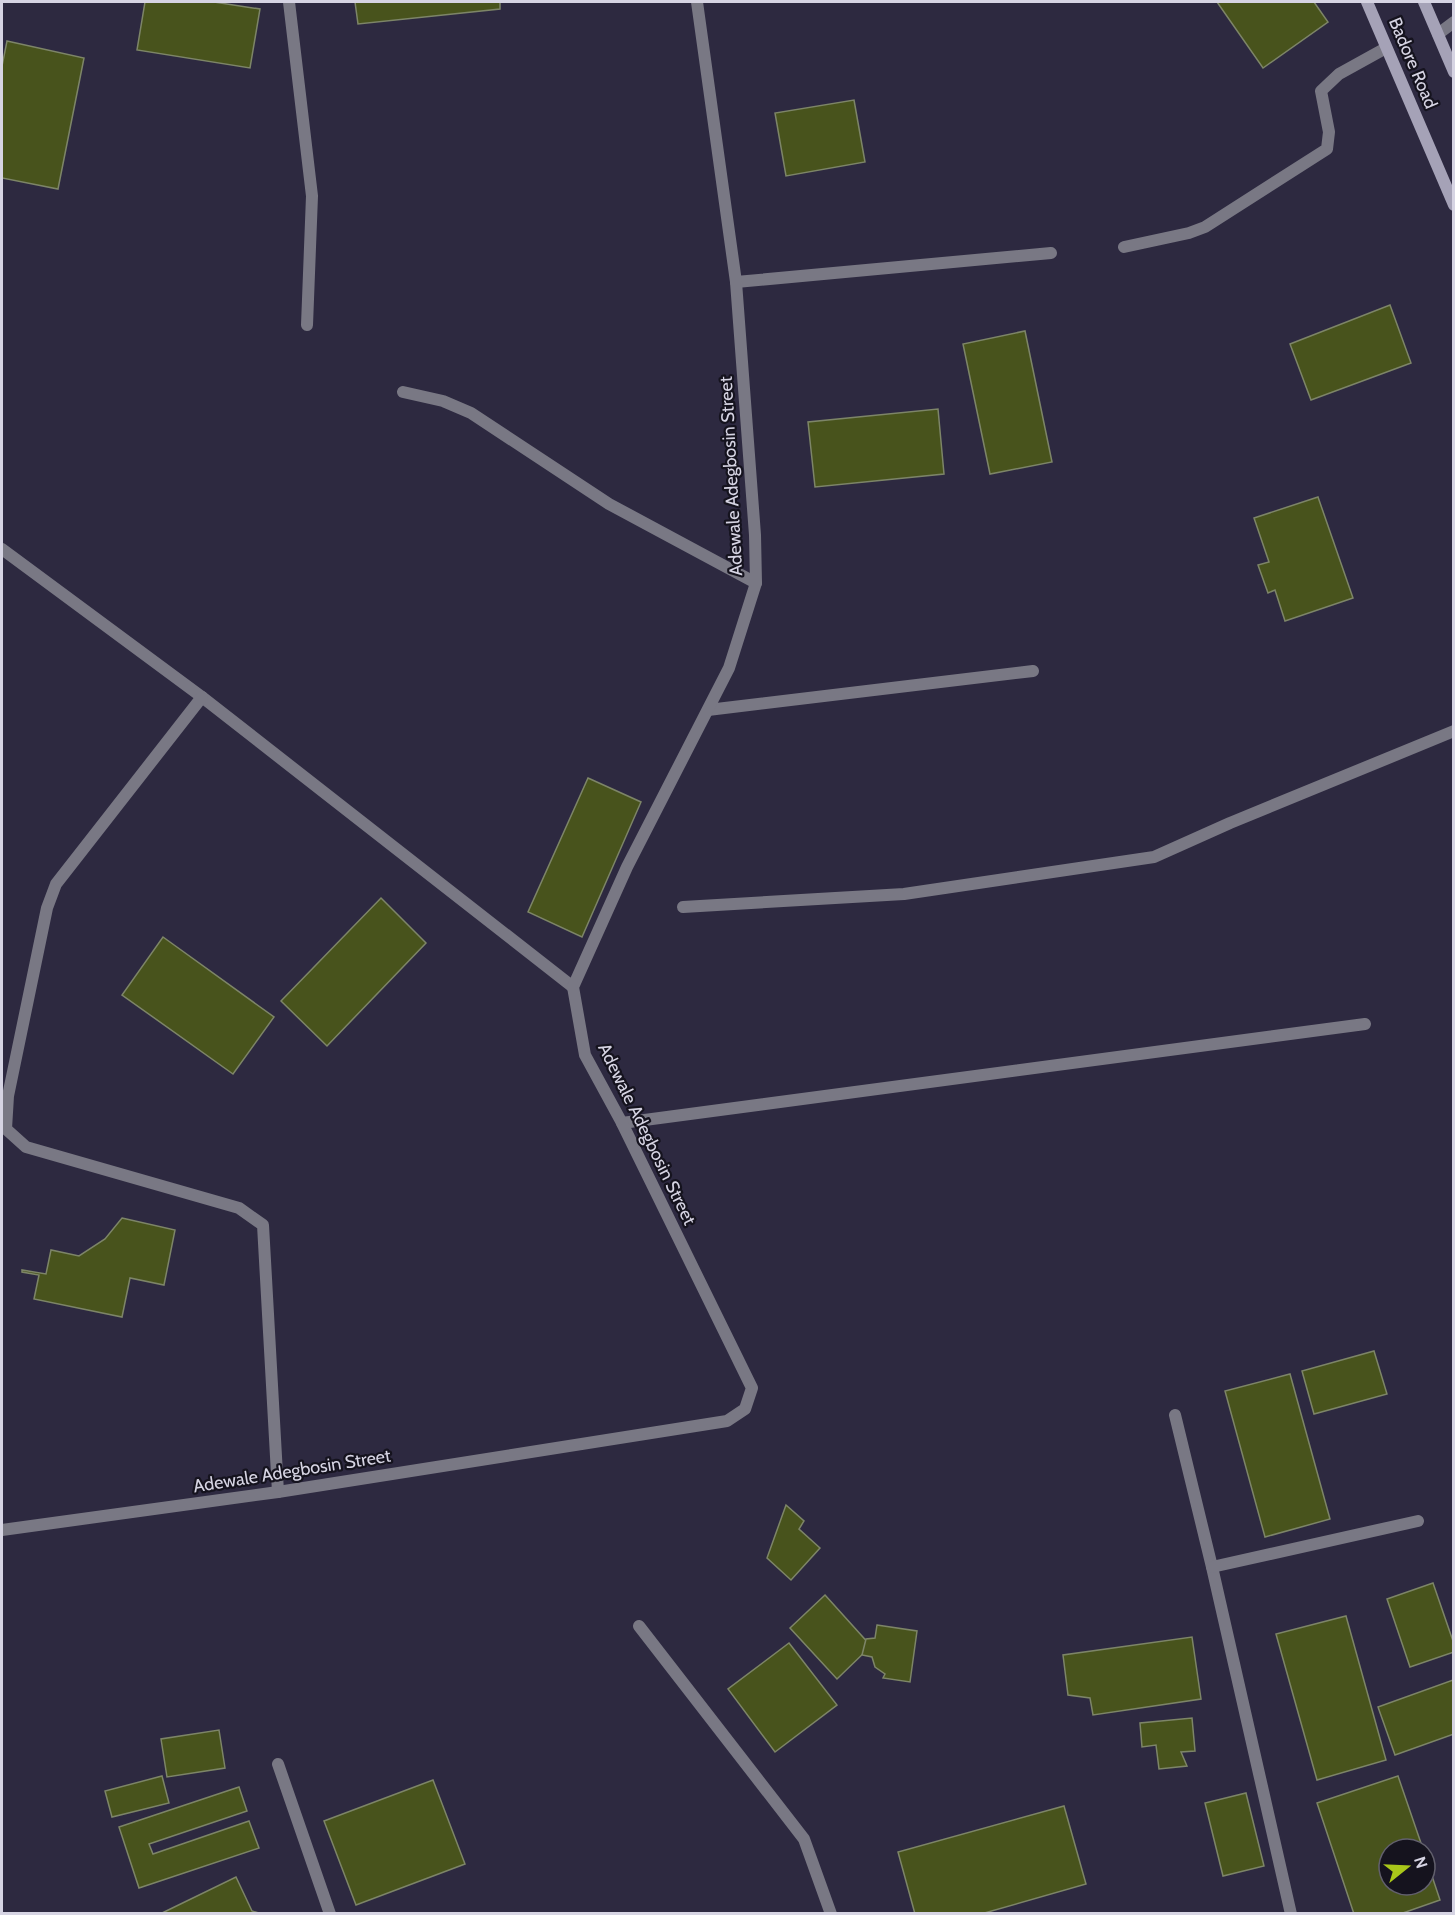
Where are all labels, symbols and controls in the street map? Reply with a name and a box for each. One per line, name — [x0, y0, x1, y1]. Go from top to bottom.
street label: Badore Road — [1384, 14, 1442, 112]
street label: Adewale Adegbosin Street — [715, 376, 747, 576]
street label: Adewale Adegbosin Street — [593, 1039, 701, 1229]
street label: Adewale Adegbosin Street — [192, 1445, 392, 1497]
north arrow — [1377, 1837, 1437, 1897]
text: N — [1410, 1854, 1432, 1871]

